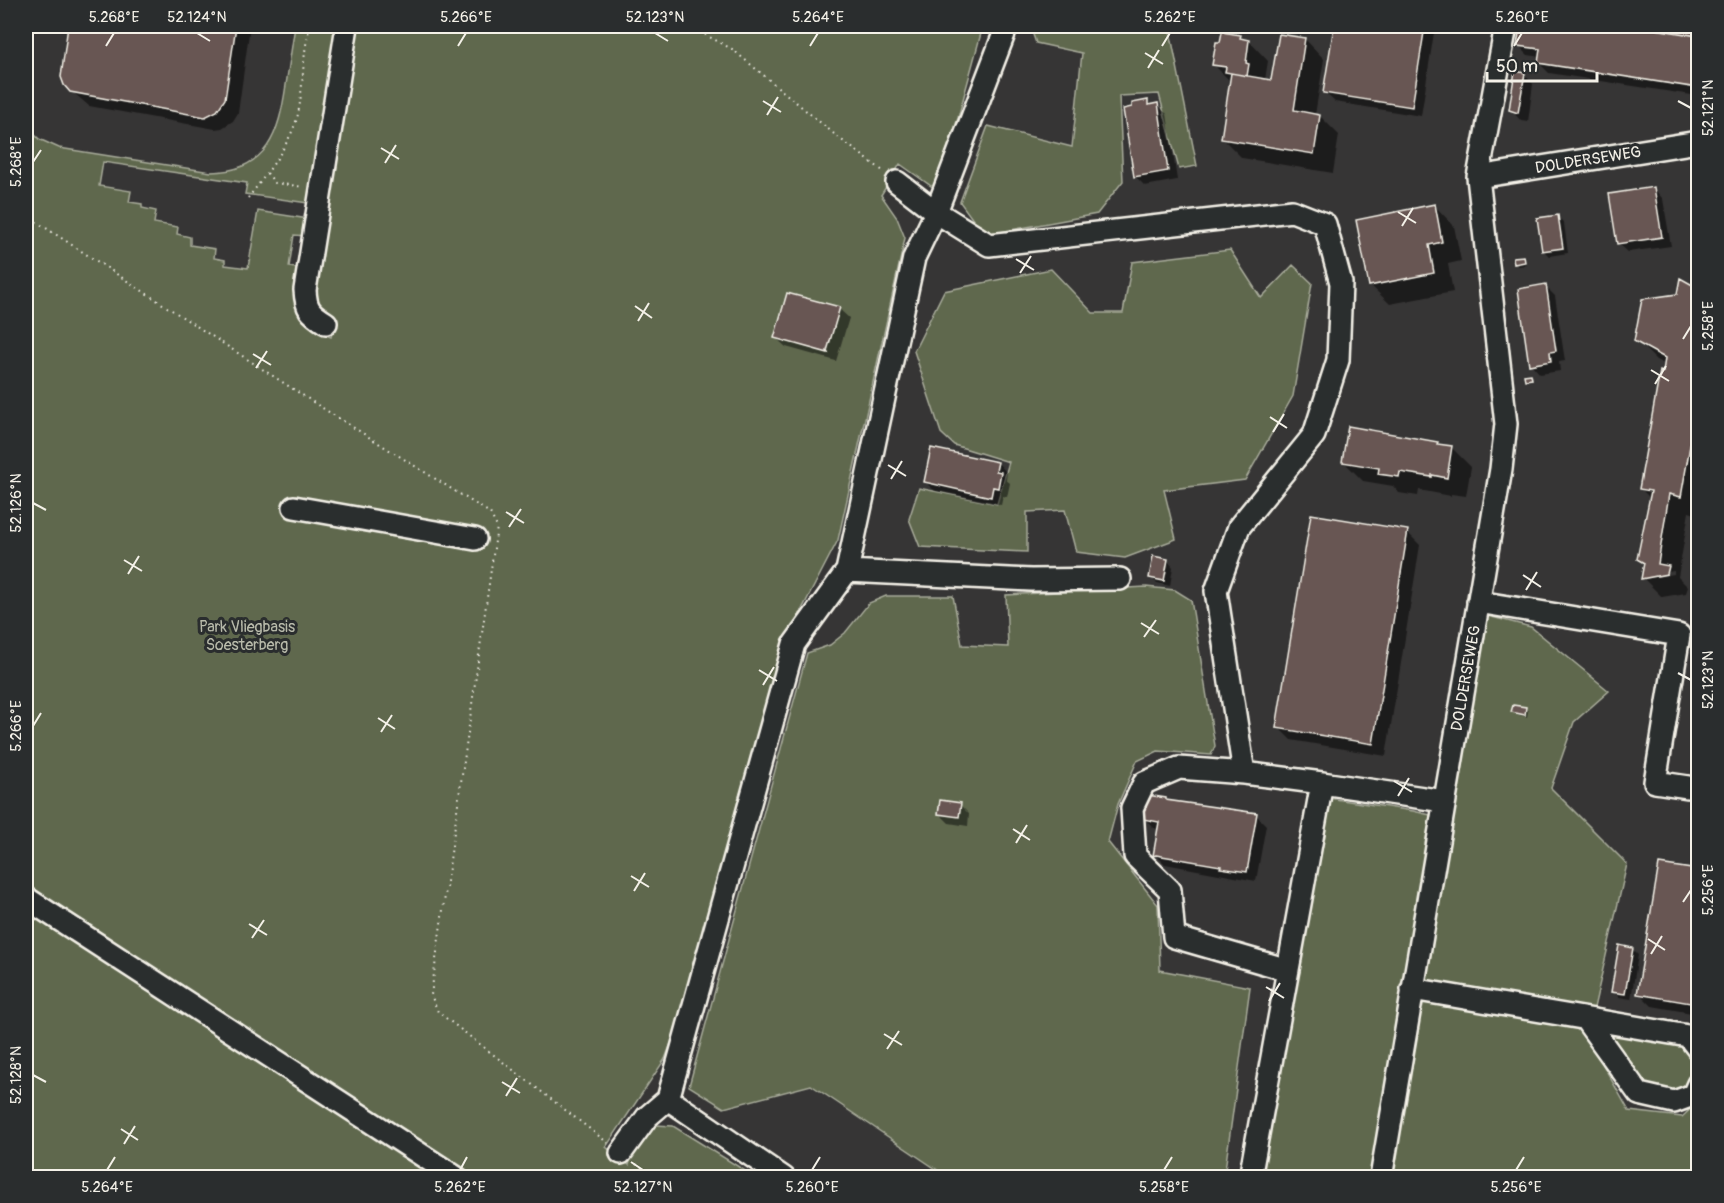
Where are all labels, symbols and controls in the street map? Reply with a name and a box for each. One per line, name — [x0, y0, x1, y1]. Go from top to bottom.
text: 5.268°E — [89, 8, 139, 27]
text: 52.124°N — [167, 8, 227, 27]
text: 5.266°E — [440, 8, 492, 27]
text: 52.123°N — [626, 8, 684, 27]
text: 5.264°E — [792, 8, 844, 27]
text: 5.262°E — [1144, 8, 1196, 27]
text: 5.260°E — [1495, 8, 1549, 27]
scale bar — [1487, 45, 1596, 83]
text: 50 m — [1496, 55, 1538, 78]
text: 52.121°N — [1699, 80, 1718, 136]
text: 5.268°E — [7, 137, 26, 187]
street label: DOLDERSEWEG — [1534, 142, 1643, 178]
text: 5.258°E — [1699, 301, 1718, 351]
text: 52.126°N — [7, 473, 26, 533]
park label: Park Vliegbasis Soesterberg — [199, 617, 295, 655]
street label: DOLDERSEWEG — [1447, 624, 1485, 733]
text: 52.123°N — [1699, 651, 1718, 709]
text: 5.266°E — [7, 700, 26, 752]
text: 5.256°E — [1699, 864, 1718, 916]
text: 52.128°N — [7, 1046, 26, 1104]
text: 5.264°E — [81, 1178, 133, 1197]
text: 5.262°E — [434, 1178, 486, 1197]
text: 52.127°N — [614, 1178, 672, 1197]
text: 5.260°E — [785, 1178, 839, 1197]
text: 5.258°E — [1139, 1178, 1189, 1197]
text: 5.256°E — [1490, 1178, 1542, 1197]

